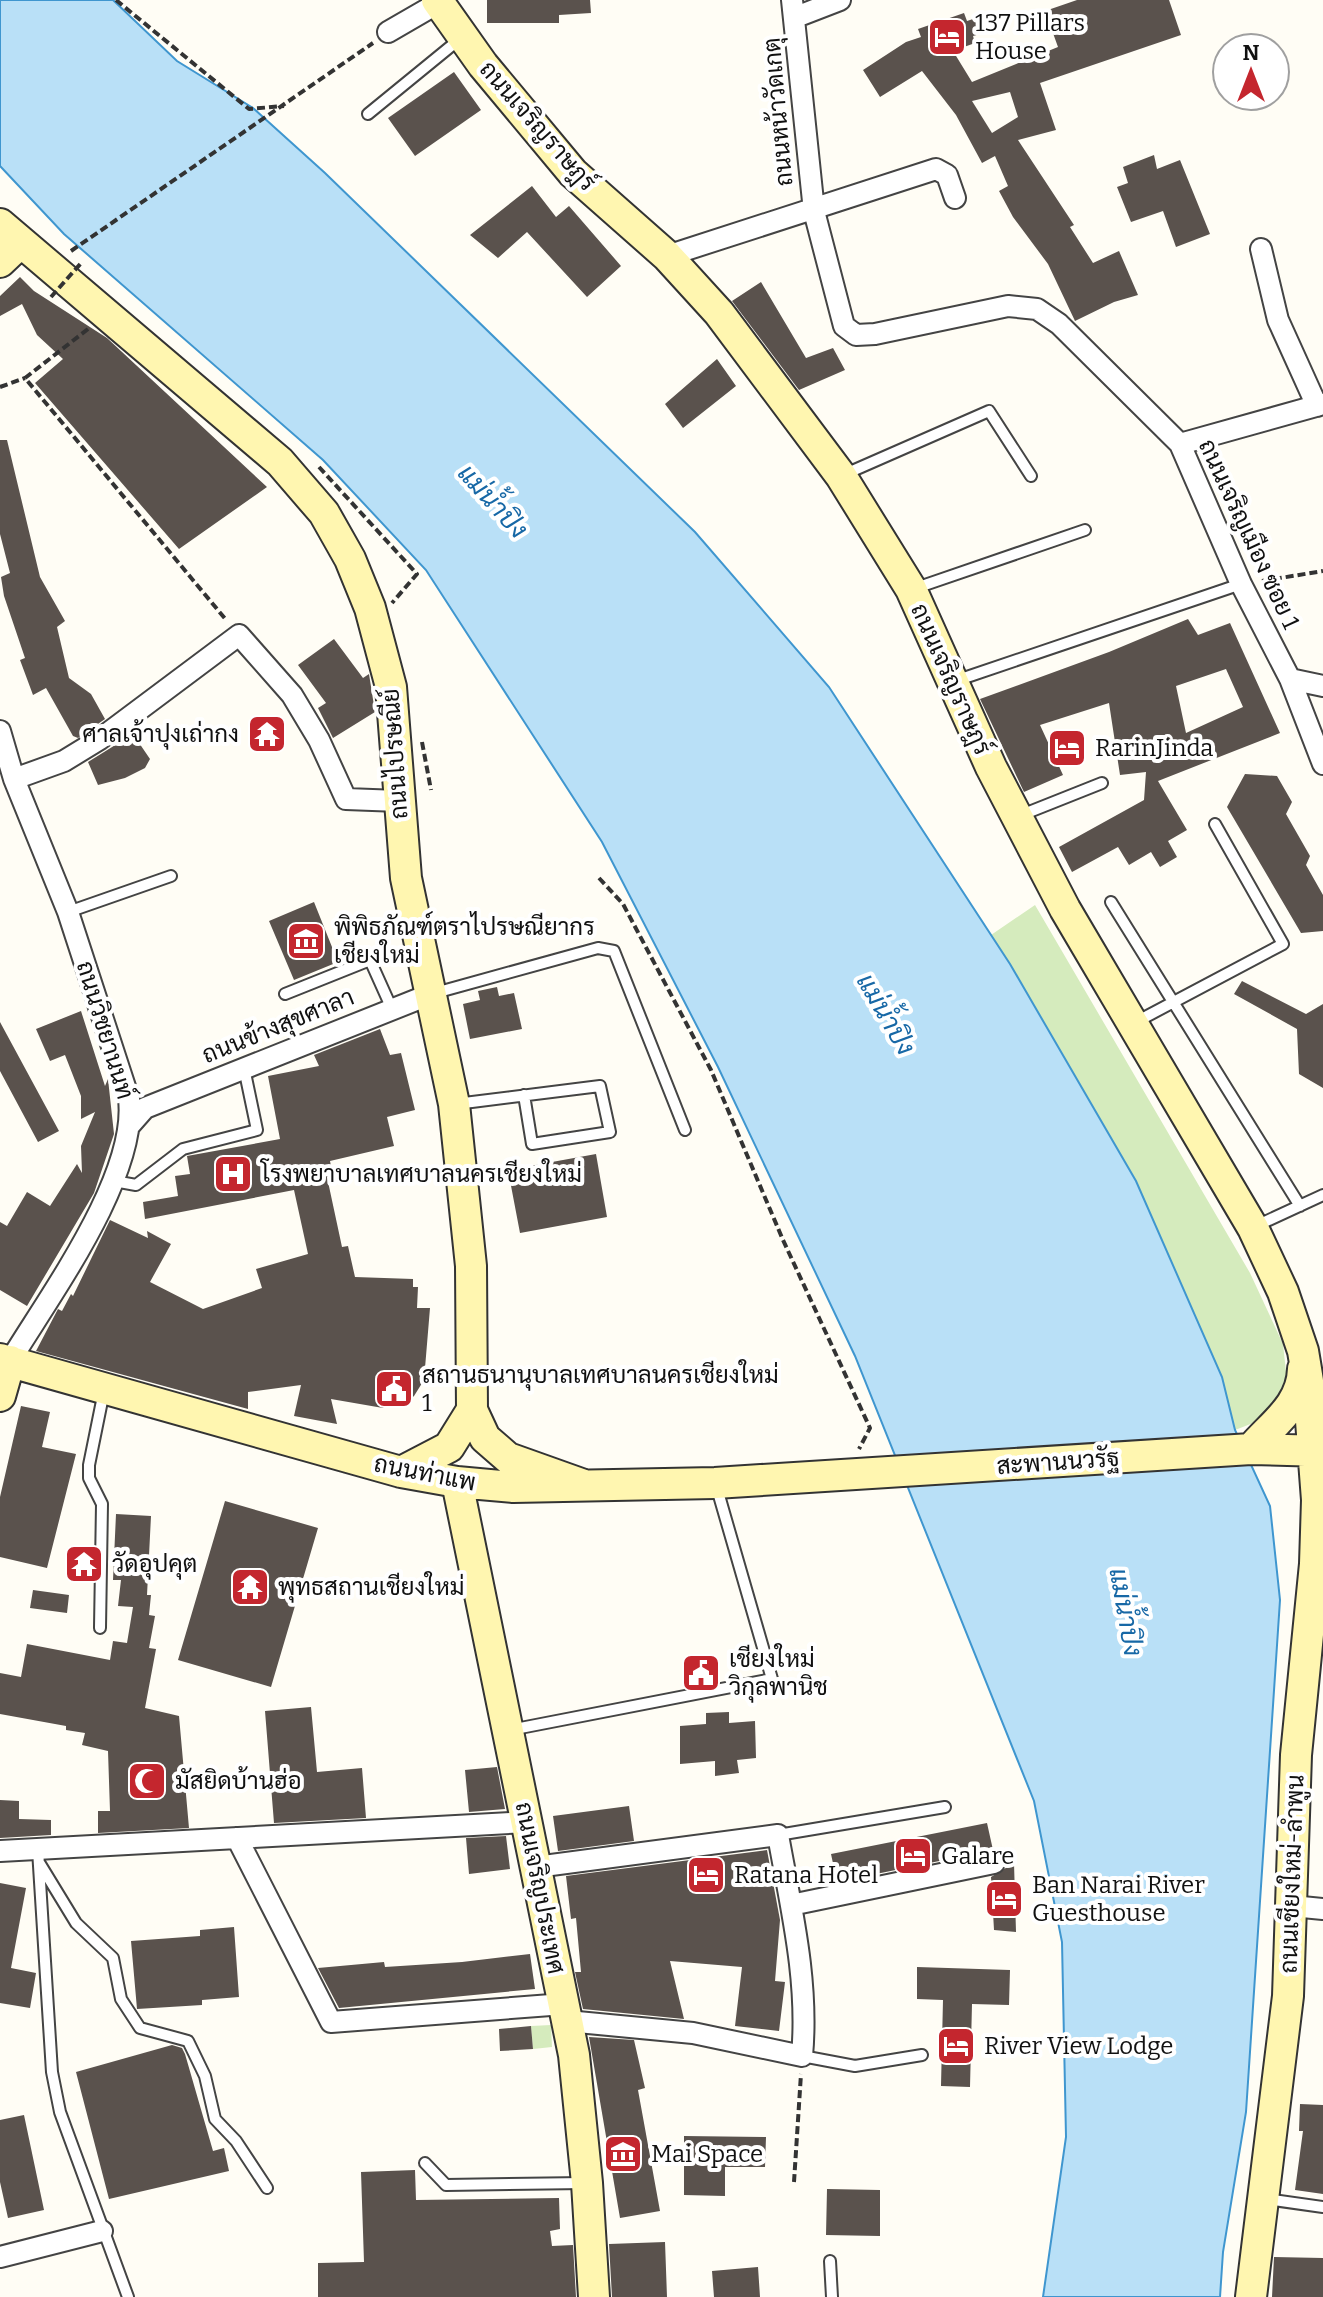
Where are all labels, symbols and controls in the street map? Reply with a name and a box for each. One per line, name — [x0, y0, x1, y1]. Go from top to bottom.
place label: 137 Pillars House — [975, 9, 1085, 65]
hotel icon: 137 Pillars House — [926, 16, 968, 58]
north arrow — [1211, 32, 1291, 112]
street label: ถนนหน้าวัดเกตุ — [757, 36, 800, 188]
text: N — [1243, 39, 1260, 66]
street label: ถนนเจริญราษฎร์ — [473, 54, 603, 198]
street label: ถนนเจริญเมือง ซอย 1 — [1193, 434, 1306, 633]
water label: แม่น้ำปิง — [451, 454, 538, 545]
street label: ถนนเจริญราษฎร์ — [903, 598, 999, 760]
street label: ถนนไปรษณีย์ — [374, 688, 414, 821]
temple icon: ศาลเจ้าปุงเถ่ากง — [246, 713, 288, 755]
place label: ศาลเจ้าปุงเถ่ากง — [82, 719, 239, 750]
hotel icon: RarinJinda — [1046, 727, 1088, 769]
place label: RarinJinda — [1095, 734, 1213, 762]
place label: พิพิธภัณฑ์ตราไปรษณียากร เชียงใหม่ — [334, 911, 595, 969]
museum icon: พิพิธภัณฑ์ตราไปรษณียากร เชียงใหม่ — [285, 920, 327, 962]
street label: ถนนวิชยานนท์ — [71, 957, 141, 1103]
water label: แม่น้ำปิง — [850, 965, 926, 1061]
street label: ถนนข้างสุขศาลา — [198, 982, 359, 1071]
hospital icon: โรงพยาบาลเทศบาลนครเชียงใหม่ — [212, 1153, 254, 1195]
place label: โรงพยาบาลเทศบาลนครเชียงใหม่ — [259, 1158, 582, 1188]
place label: สถานธนานุบาลเทศบาลนครเชียงใหม่ 1 — [422, 1359, 779, 1417]
public building icon: สถานธนานุบาลเทศบาลนครเชียงใหม่ 1 — [373, 1368, 415, 1410]
street label: สะพานนวรัฐ — [996, 1444, 1121, 1482]
street label: ถนนท่าแพ — [372, 1449, 478, 1497]
temple icon: วัดอุปคุต — [63, 1543, 105, 1585]
place label: วัดอุปคุต — [112, 1550, 197, 1580]
water label: แม่น้ำปิง — [1103, 1565, 1154, 1659]
temple icon: พุทธสถานเชียงใหม่ — [229, 1566, 271, 1608]
place label: พุทธสถานเชียงใหม่ — [278, 1571, 465, 1603]
place label: เชียงใหม่ วิกุลพานิช — [728, 1643, 828, 1703]
public building icon: เชียงใหม่ วิกุลพานิช — [680, 1652, 722, 1694]
mosque icon: มัสยิดบ้านฮ่อ — [126, 1760, 168, 1802]
place label: มัสยิดบ้านฮ่อ — [175, 1766, 302, 1795]
street label: ถนนเชียงใหม่-ลำพูน — [1273, 1774, 1312, 1974]
street label: ถนนเจริญประเทศ — [510, 1800, 570, 1976]
hotel icon: Galare — [892, 1835, 934, 1877]
place label: Galare — [941, 1842, 1014, 1870]
hotel icon: Ratana Hotel — [685, 1854, 727, 1896]
place label: Ratana Hotel — [734, 1861, 878, 1889]
place label: Ban Narai River Guesthouse — [1032, 1871, 1205, 1927]
hotel icon: Ban Narai River Guesthouse — [983, 1878, 1025, 1920]
hotel icon: River View Lodge — [935, 2025, 977, 2067]
place label: River View Lodge — [984, 2032, 1174, 2060]
museum icon: Mai Space — [602, 2133, 644, 2175]
place label: Mai Space — [651, 2140, 763, 2168]

